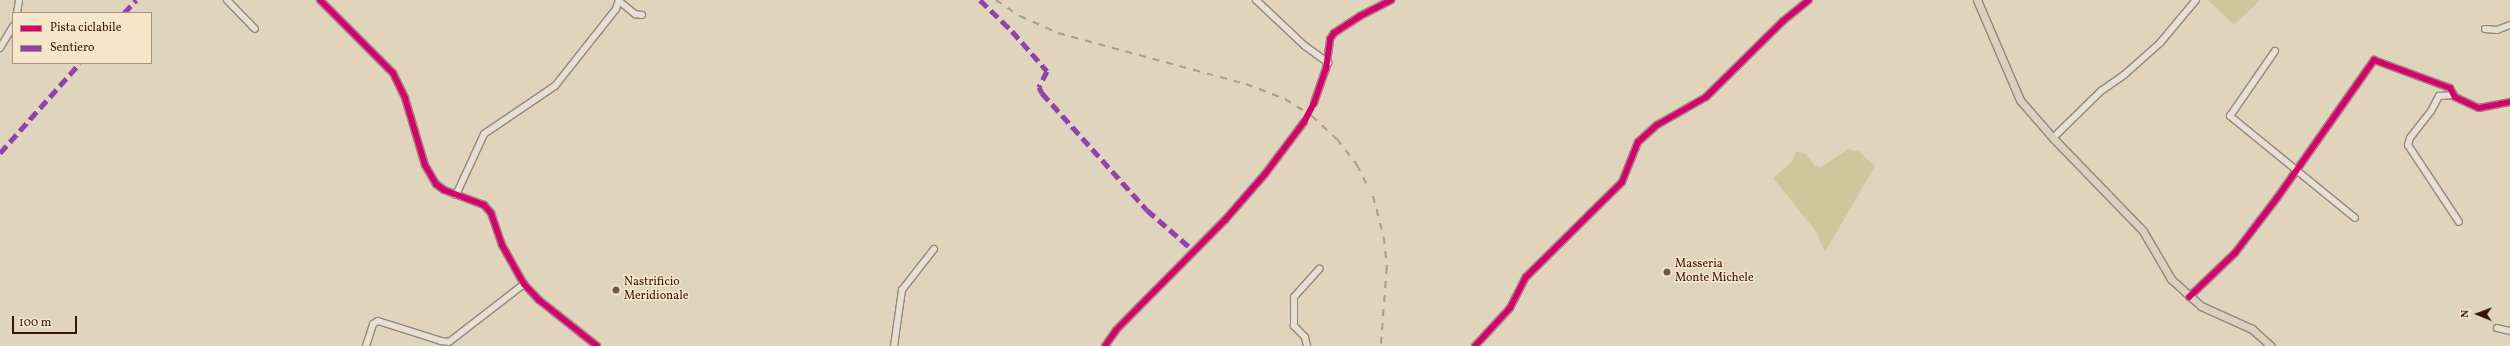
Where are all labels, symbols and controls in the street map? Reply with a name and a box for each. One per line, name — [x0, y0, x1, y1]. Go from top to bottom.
legend — [12, 12, 152, 64]
text: Pista ciclabile — [50, 20, 121, 36]
text: Sentiero — [50, 40, 94, 56]
place label: Masseria Monte Michele — [1675, 258, 1754, 286]
marker: Masseria Monte Michele — [1662, 267, 1672, 277]
place label: Nastrificio Meridionale — [624, 276, 688, 304]
marker: Nastrificio Meridionale — [611, 285, 621, 295]
north arrow — [2458, 294, 2498, 334]
scale bar — [14, 308, 79, 334]
text: N — [2458, 310, 2473, 318]
text: 100 m — [19, 315, 51, 331]

